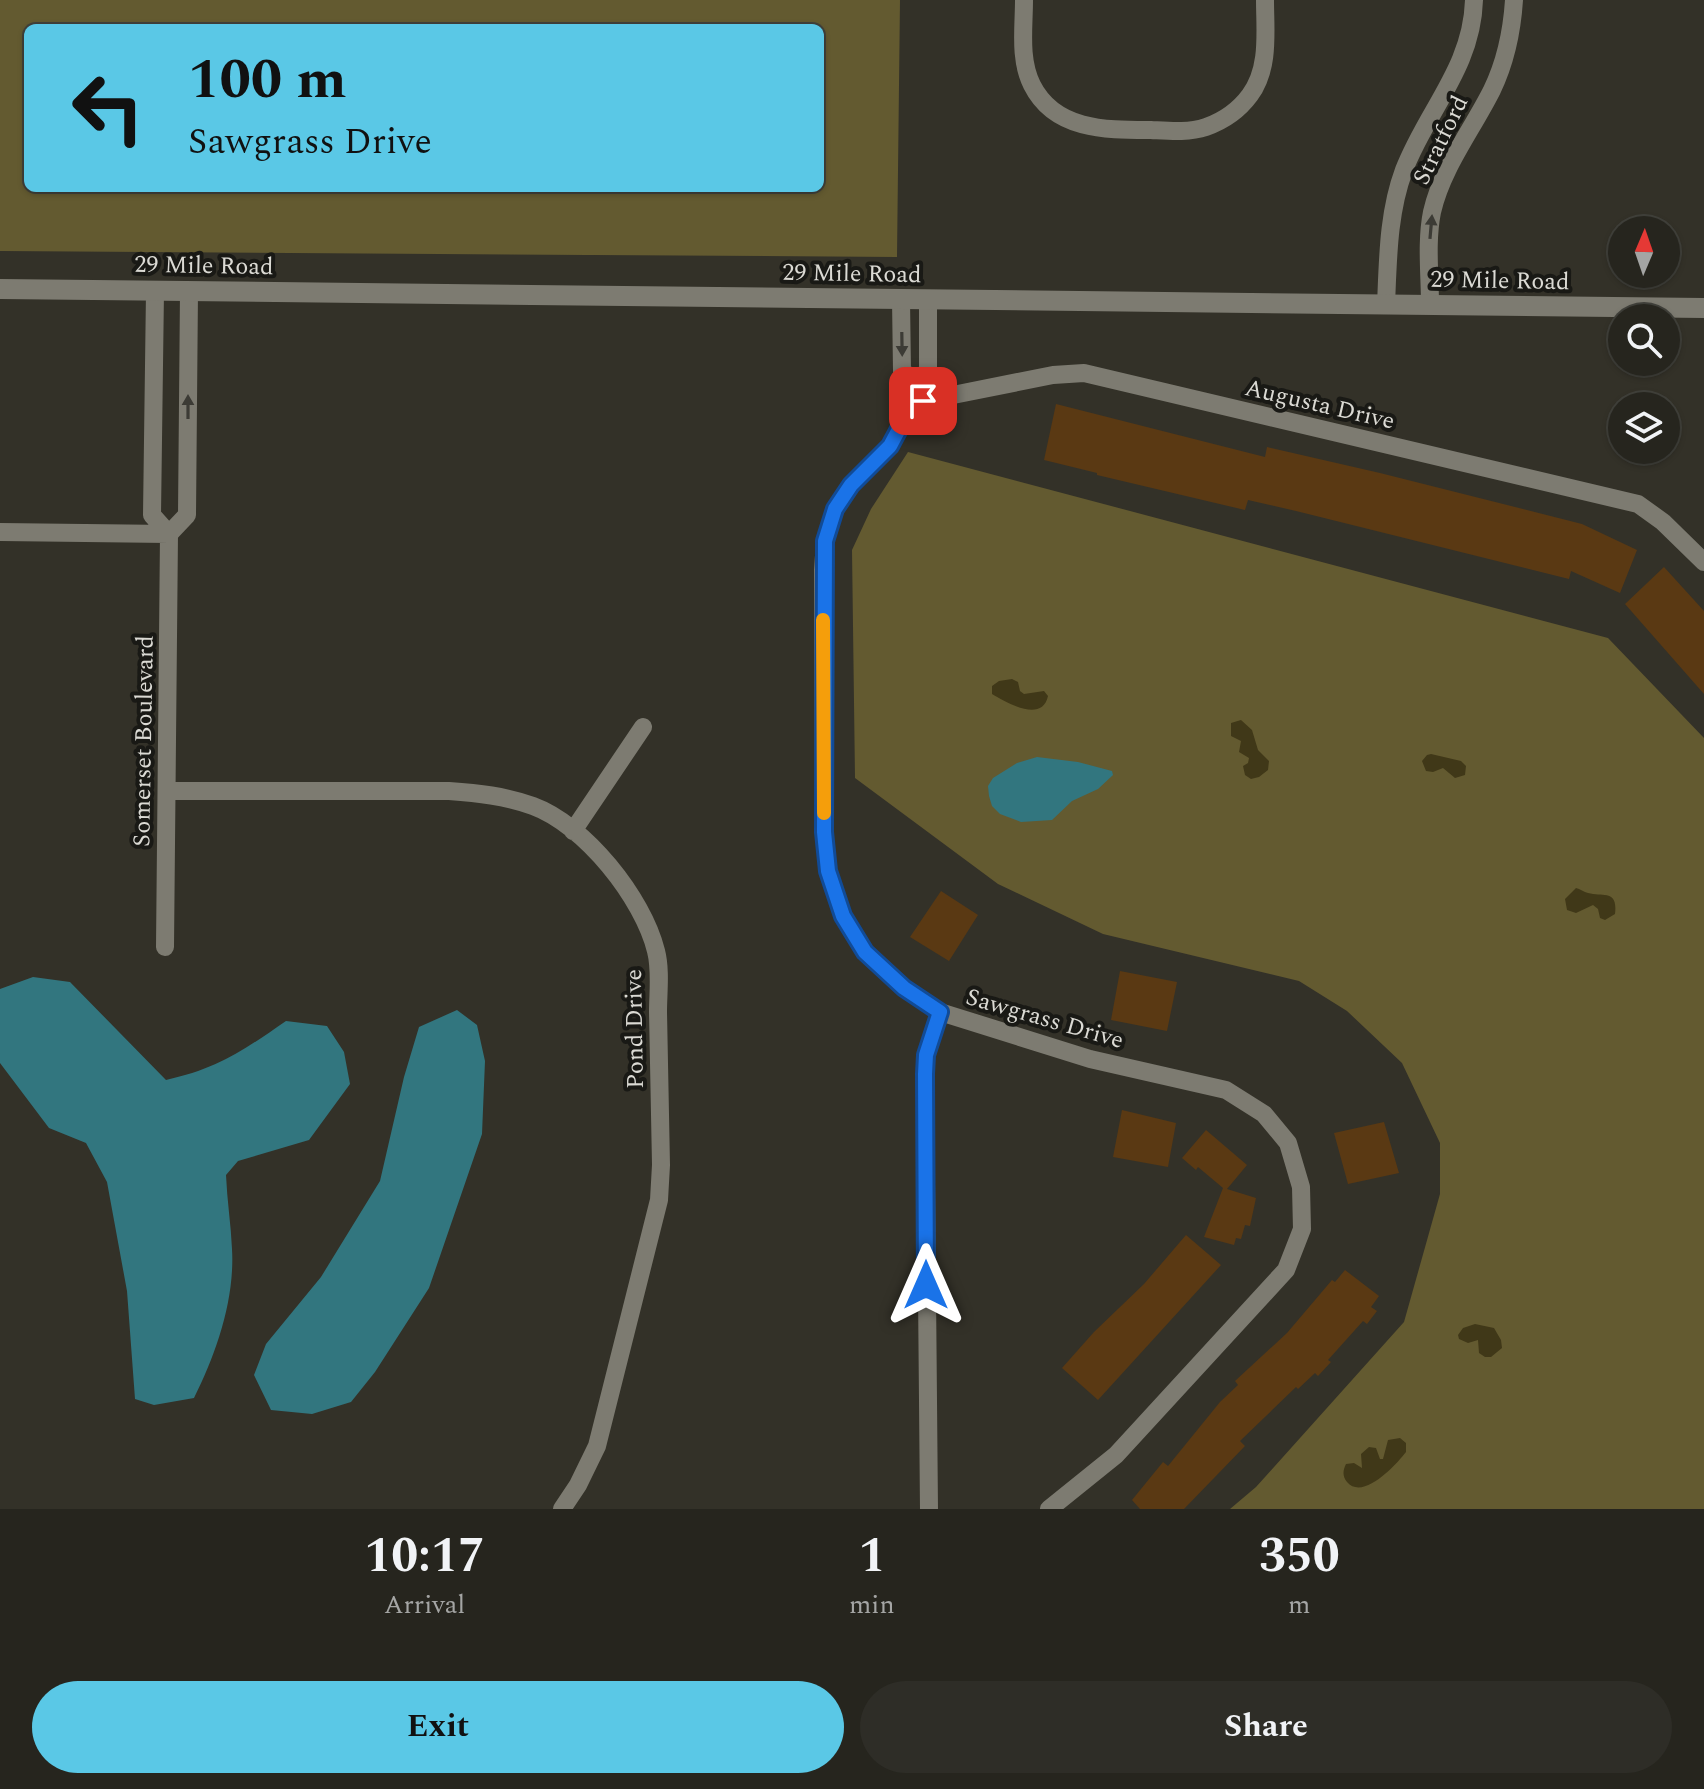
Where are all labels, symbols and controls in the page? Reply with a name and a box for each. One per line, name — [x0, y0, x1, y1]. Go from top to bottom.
text: 100 m — [188, 38, 347, 123]
icon: left — [56, 56, 160, 160]
street label: Stratford — [1404, 89, 1478, 191]
text: Sawgrass Drive — [188, 115, 432, 170]
one-way arrow — [1424, 214, 1437, 239]
north arrow — [1608, 216, 1680, 288]
map controls — [1608, 216, 1680, 464]
street label: 29 Mile Road — [134, 247, 274, 285]
street label: 29 Mile Road — [782, 255, 922, 293]
street label: 29 Mile Road — [1430, 262, 1570, 300]
button: search — [1608, 304, 1680, 376]
one-way arrow — [896, 332, 908, 357]
pin — [889, 367, 957, 435]
street label: Augusta Drive — [1241, 370, 1398, 440]
icon: arrive — [901, 379, 945, 423]
button: layers — [1608, 392, 1680, 464]
one-way arrow — [182, 394, 194, 419]
street label: Somerset Boulevard — [124, 635, 164, 847]
street label: Pond Drive — [616, 969, 654, 1089]
street label: Sawgrass Drive — [962, 979, 1128, 1059]
position arrow — [884, 1243, 968, 1327]
text: 10:17 — [364, 1520, 485, 1593]
text: 1 — [858, 1520, 885, 1593]
text: 350 — [1259, 1520, 1340, 1593]
text: Arrival — [384, 1585, 465, 1625]
text: min — [849, 1585, 895, 1625]
text: m — [1288, 1585, 1310, 1625]
button: Exit — [32, 1681, 844, 1773]
button: Share — [860, 1681, 1672, 1773]

